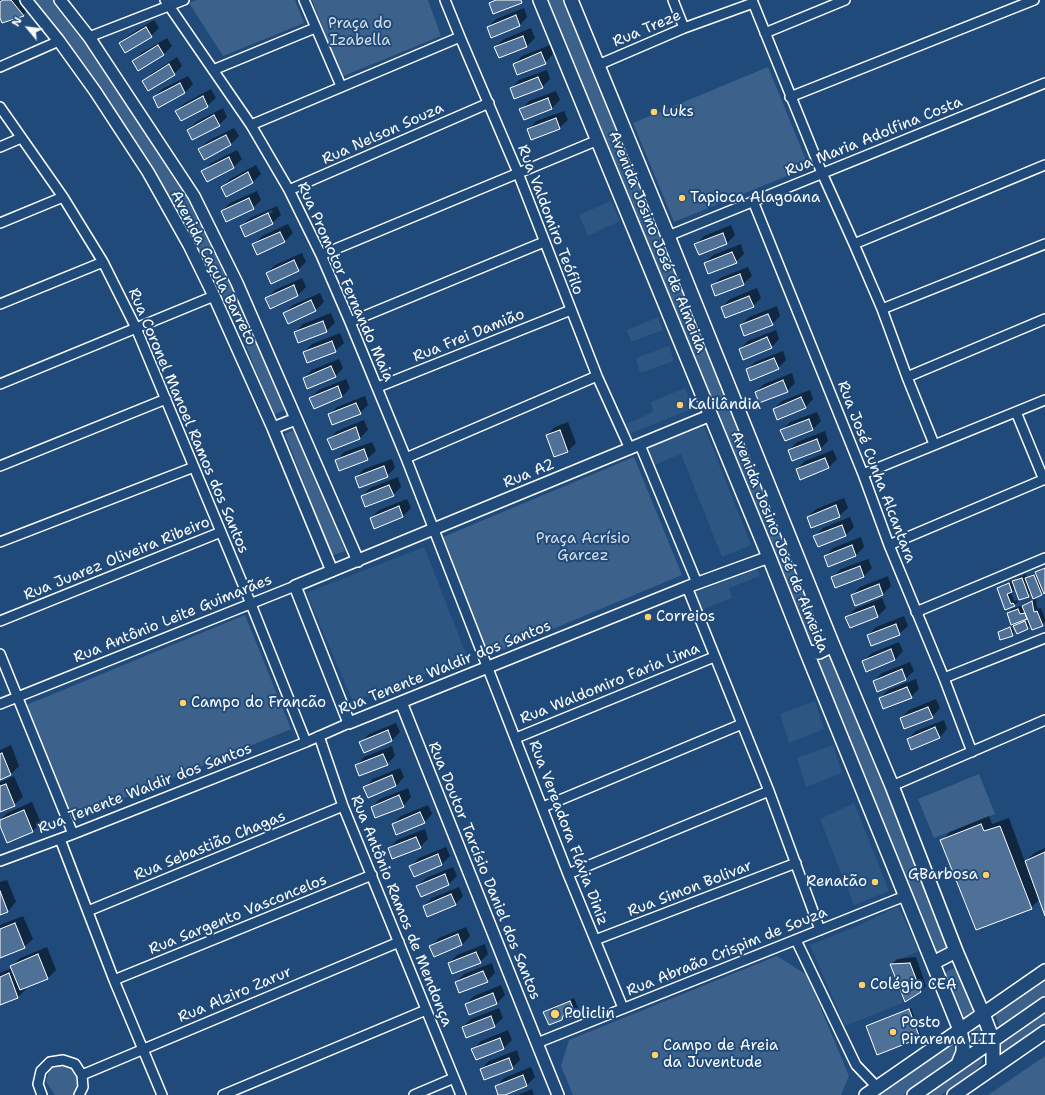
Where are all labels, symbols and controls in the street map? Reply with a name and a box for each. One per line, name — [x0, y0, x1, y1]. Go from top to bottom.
street label: Rua Treze — [610, 7, 684, 51]
north arrow — [8, 8, 48, 48]
text: N — [8, 14, 26, 29]
park label: Praça do Izabella — [328, 15, 392, 50]
street label: Rua Maria Adolfina Costa — [783, 93, 965, 181]
street label: Rua Nelson Souza — [319, 99, 447, 169]
place label: Luks — [662, 103, 694, 121]
marker: Luks — [649, 107, 659, 117]
street label: Avenida Josino José de Almeida — [604, 129, 710, 355]
street label: Rua Valdomiro Teófilo — [513, 142, 587, 298]
street label: Rua Promotor Fernando Maia — [293, 179, 397, 385]
street label: Avenida Caçula Barreto — [166, 188, 260, 348]
place label: Tapioca Alagoana — [690, 189, 820, 207]
marker: Tapioca Alagoana — [677, 193, 687, 203]
street label: Rua Coronel Manoel Ramos dos Santos — [124, 286, 252, 556]
street label: Rua Frei Damião — [411, 305, 527, 367]
street label: Rua José Cunha Alcantara — [833, 379, 919, 565]
place label: Kalilândia — [688, 396, 761, 414]
marker: Kalilândia — [675, 400, 685, 410]
street label: Avenida Josino José de Almeida — [726, 429, 832, 655]
street label: Rua A2 — [501, 456, 557, 492]
street label: Rua Juarez Oliveira Ribeiro — [21, 513, 213, 605]
park label: Praça Acrísio Garcez — [536, 530, 630, 565]
street label: Rua Antônio Leite Guimarães — [71, 571, 275, 667]
place label: Correios — [656, 608, 715, 626]
marker: Correios — [643, 612, 653, 622]
street label: Rua Tenente Waldir dos Santos — [336, 617, 554, 719]
street label: Rua Waldomiro Faria Lima — [518, 640, 702, 728]
place label: Campo do Francão — [191, 694, 326, 712]
marker: Campo do Francão — [178, 698, 188, 708]
street label: Rua Vereadora Flávia Diniz — [524, 738, 612, 928]
street label: Rua Doutor Tarcísio Daniel dos Santos — [424, 739, 544, 1003]
street label: Rua Tenente Waldir dos Santos — [36, 740, 254, 838]
street label: Rua Antônio Ramos de Mendonça — [346, 793, 456, 1029]
street label: Rua Sebastião Chagas — [132, 807, 288, 885]
street label: Rua Simon Bolivar — [625, 857, 755, 921]
place label: GBarbosa — [908, 866, 978, 884]
marker: GBarbosa — [981, 870, 991, 880]
street label: Rua Sargento Vasconcelos — [146, 871, 330, 959]
place label: Renatão — [806, 873, 867, 891]
marker: Renatão — [870, 877, 880, 887]
street label: Rua Abraão Crispim de Souza — [624, 903, 830, 1001]
street label: Rua Alziro Zarur — [176, 963, 294, 1027]
place label: Colégio CEA — [870, 976, 957, 994]
marker: Colégio CEA — [857, 980, 867, 990]
place label: Policlin — [564, 1005, 615, 1023]
marker: Policlin — [549, 1008, 561, 1020]
place label: Posto Pirarema III — [901, 1014, 996, 1049]
marker: Posto Pirarema III — [888, 1027, 898, 1037]
place label: Campo de Areia da Juventude — [663, 1037, 778, 1072]
marker: Campo de Areia da Juventude — [650, 1050, 660, 1060]

